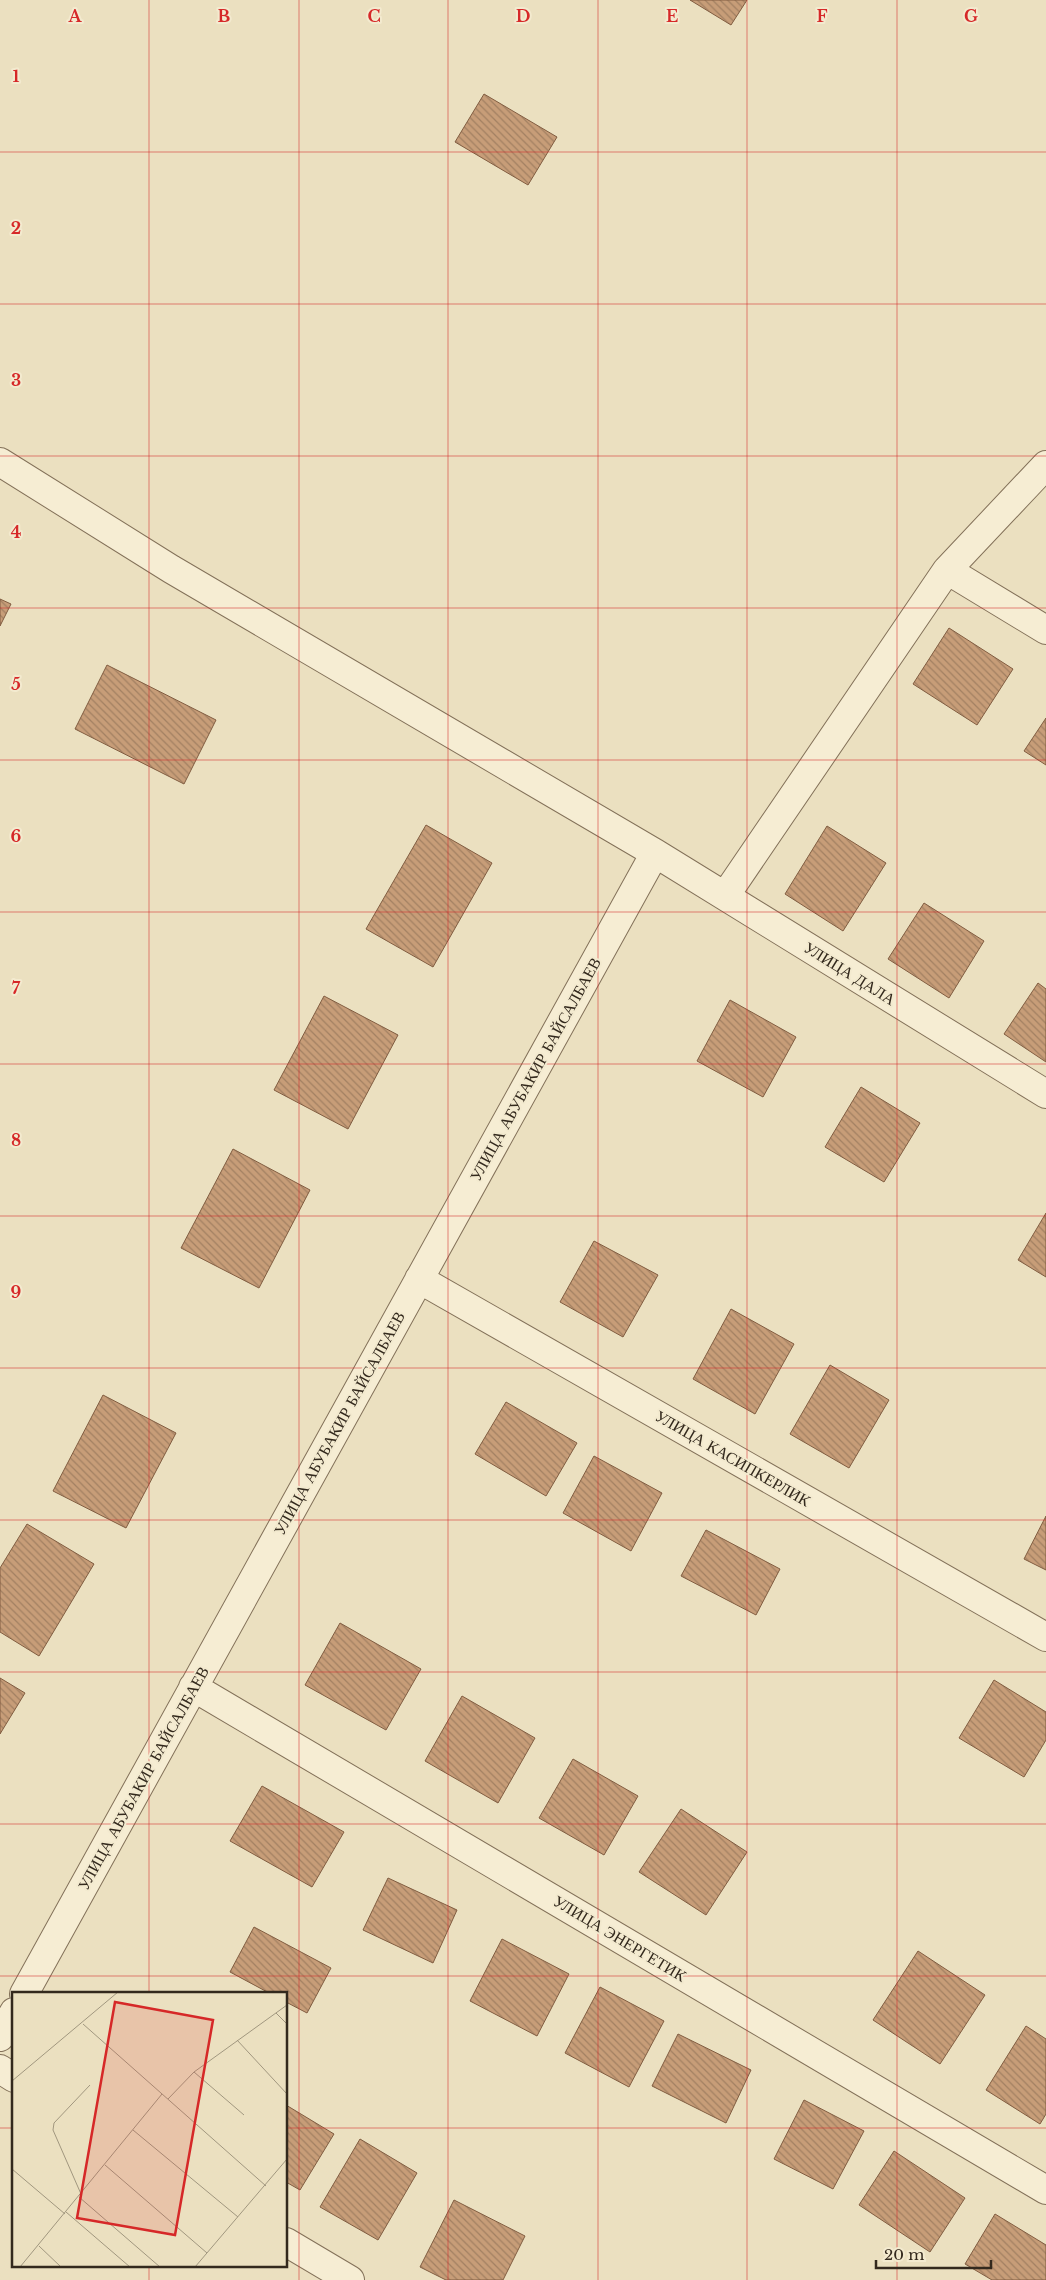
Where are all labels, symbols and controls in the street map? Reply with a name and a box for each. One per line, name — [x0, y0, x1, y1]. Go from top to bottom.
text: A — [68, 6, 83, 26]
text: B — [218, 6, 231, 26]
text: C — [367, 6, 381, 26]
text: D — [516, 6, 530, 26]
text: E — [666, 6, 678, 26]
text: F — [816, 6, 828, 26]
text: G — [964, 6, 978, 26]
text: 1 — [13, 66, 20, 86]
text: 2 — [11, 218, 21, 238]
text: 3 — [11, 370, 21, 390]
text: 4 — [11, 522, 21, 542]
text: 5 — [11, 674, 21, 694]
text: 6 — [11, 826, 22, 846]
street label: УЛИЦА ДАЛА — [800, 937, 900, 1009]
street label: УЛИЦА АБУБАКИР БАЙСАЛБАЕВ — [465, 954, 605, 1184]
text: 7 — [12, 978, 21, 998]
text: 8 — [11, 1130, 21, 1150]
text: 9 — [11, 1282, 22, 1302]
street label: УЛИЦА АБУБАКИР БАЙСАЛБАЕВ — [269, 1308, 409, 1538]
street label: УЛИЦА КАСИПКЕРЛИК — [652, 1405, 815, 1511]
street label: УЛИЦА АБУБАКИР БАЙСАЛБАЕВ — [73, 1663, 213, 1893]
street label: УЛИЦА ЭНЕРГЕТИК — [550, 1890, 690, 1986]
inset map — [12, 1992, 288, 2268]
scale bar — [876, 2238, 991, 2270]
text: 20 m — [884, 2245, 924, 2264]

